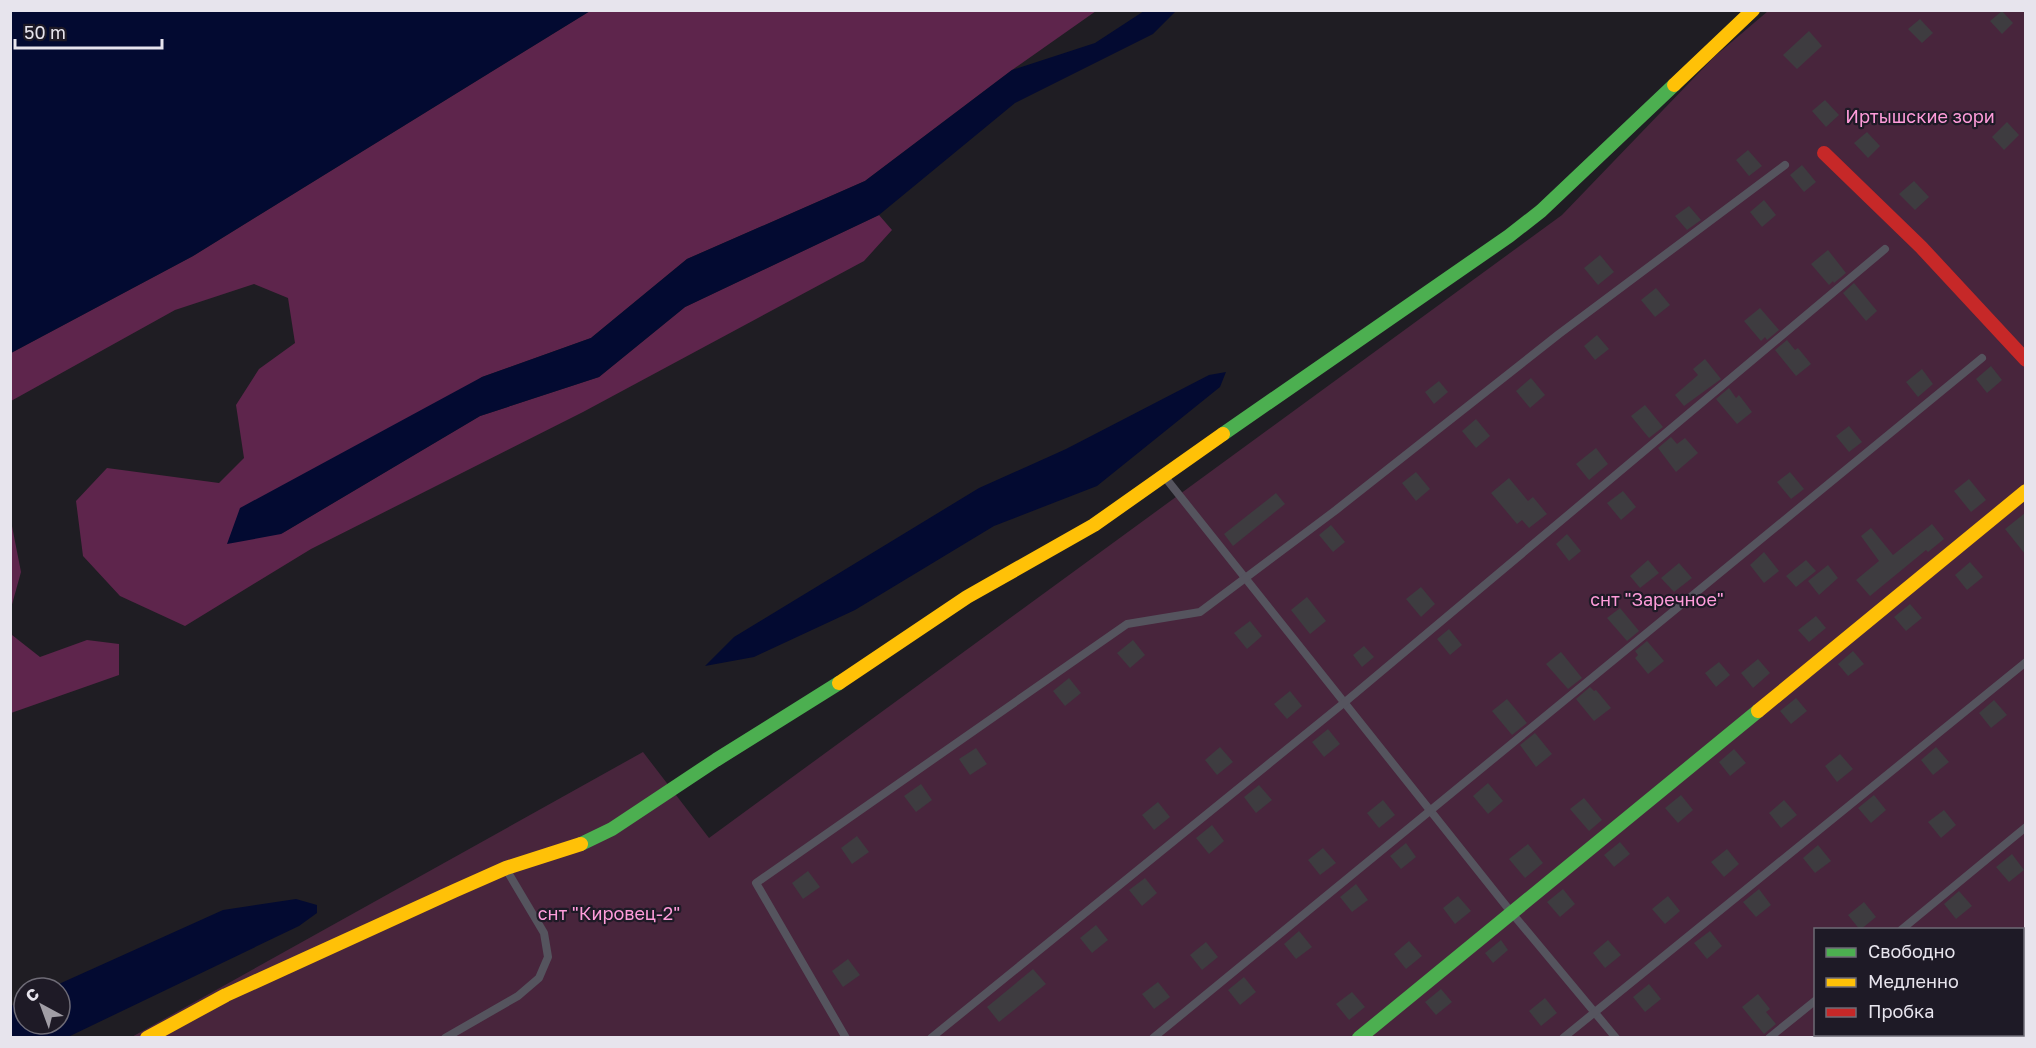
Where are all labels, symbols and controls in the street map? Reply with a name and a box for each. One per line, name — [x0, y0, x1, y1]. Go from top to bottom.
scale bar — [15, 12, 162, 50]
text: 50 m — [24, 21, 66, 43]
park label: Иртышские зори — [1845, 105, 1995, 127]
park label: снт "Заречное" — [1590, 588, 1724, 610]
park label: снт "Кировец-2" — [538, 902, 680, 924]
legend — [1814, 928, 2024, 1036]
text: Свободно — [1868, 940, 1955, 962]
text: Медленно — [1868, 970, 1959, 992]
north arrow — [12, 976, 72, 1036]
text: С — [21, 983, 43, 1006]
text: Пробка — [1868, 1000, 1934, 1022]

